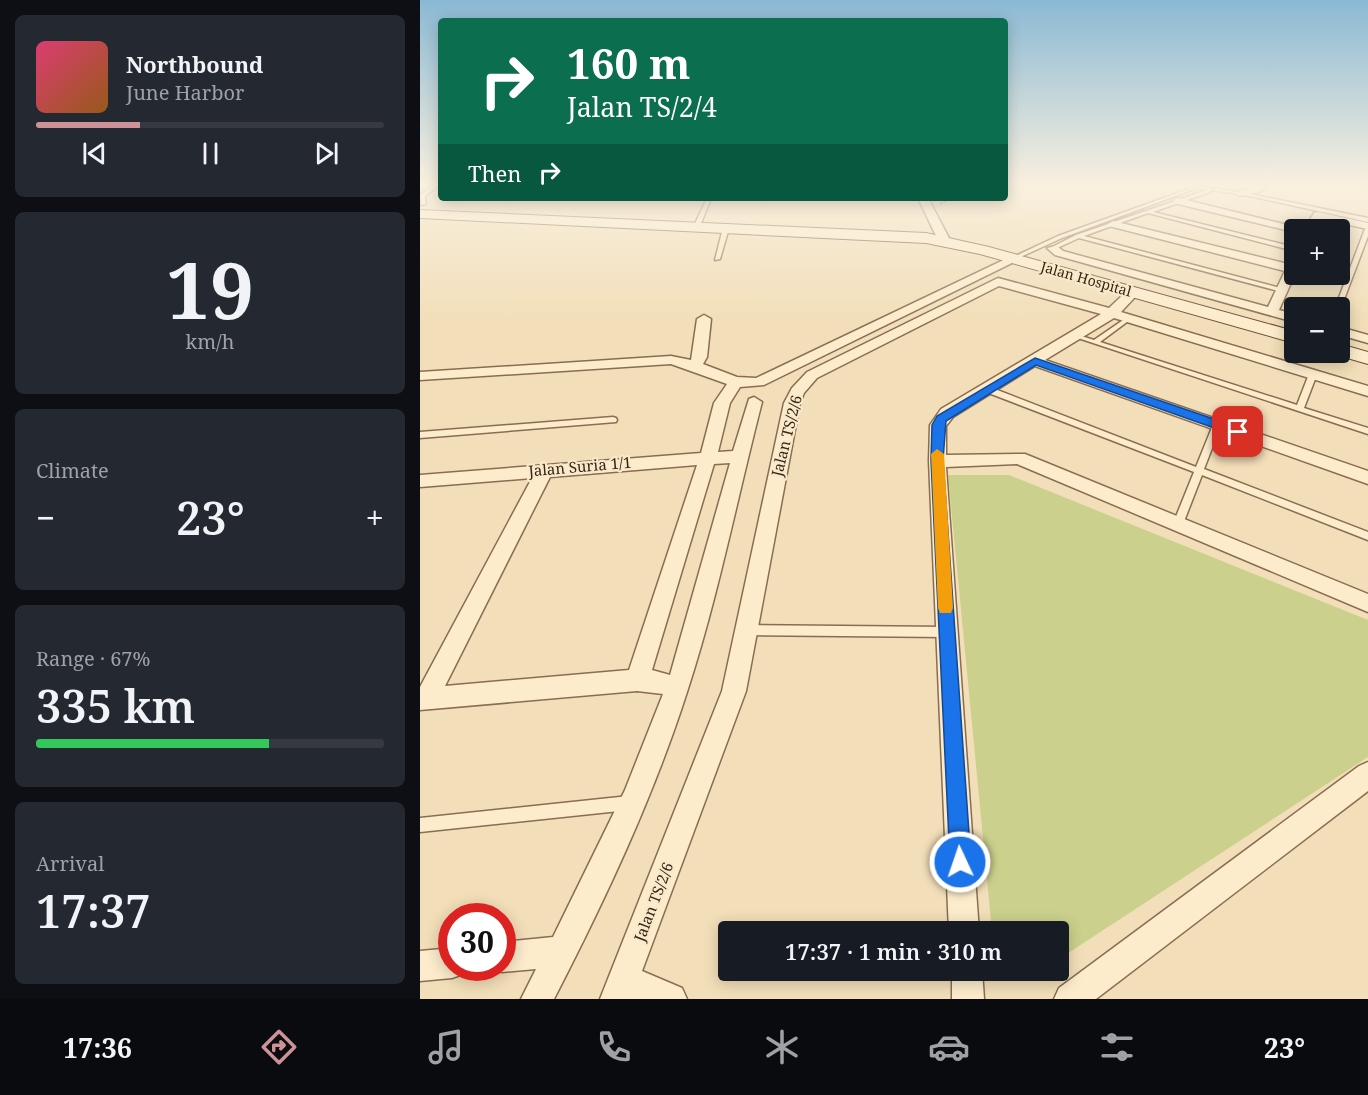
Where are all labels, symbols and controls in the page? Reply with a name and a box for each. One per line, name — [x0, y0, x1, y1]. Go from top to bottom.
text: 160 m — [567, 34, 691, 91]
icon: right — [468, 42, 546, 120]
text: Northbound — [126, 49, 263, 79]
text: June Harbor — [126, 79, 244, 106]
text: Jalan TS/2/4 — [567, 88, 717, 125]
icon: previous — [78, 137, 111, 170]
icon: pause — [194, 137, 227, 170]
icon: next — [310, 137, 343, 170]
icon: right — [533, 156, 566, 189]
text: Then — [468, 158, 521, 188]
map controls — [1284, 219, 1350, 363]
button: + — [1284, 219, 1350, 285]
text: 19 — [166, 236, 254, 342]
street label: Jalan Hospital — [1038, 256, 1134, 301]
button: − — [1284, 297, 1350, 363]
text: km/h — [185, 328, 235, 355]
street label: Jalan TS/2/6 — [766, 393, 806, 480]
pin — [1212, 406, 1263, 457]
icon: arrive — [1221, 415, 1254, 448]
street label: Jalan Suria 1/1 — [527, 452, 632, 481]
text: Climate — [36, 457, 109, 484]
text: 23° — [176, 487, 245, 548]
text: − — [36, 495, 55, 540]
text: + — [366, 495, 384, 540]
text: Range · 67% — [36, 645, 150, 672]
text: 335 km — [36, 675, 195, 736]
position arrow — [928, 830, 992, 894]
text: Arrival — [36, 850, 104, 877]
street label: Jalan TS/2/6 — [628, 859, 677, 945]
text: 17:37 — [36, 880, 151, 941]
speed limit sign: 30 — [438, 903, 516, 981]
text: 17:37 · 1 min · 310 m — [785, 936, 1002, 966]
icon: directions — [258, 1026, 300, 1068]
icon: music — [425, 1026, 467, 1068]
icon: phone — [593, 1026, 635, 1068]
icon: climate — [761, 1026, 803, 1068]
icon: car — [928, 1026, 970, 1068]
icon: filters — [1096, 1026, 1138, 1068]
text: 17:36 — [63, 1029, 132, 1066]
text: 23° — [1264, 1029, 1305, 1066]

